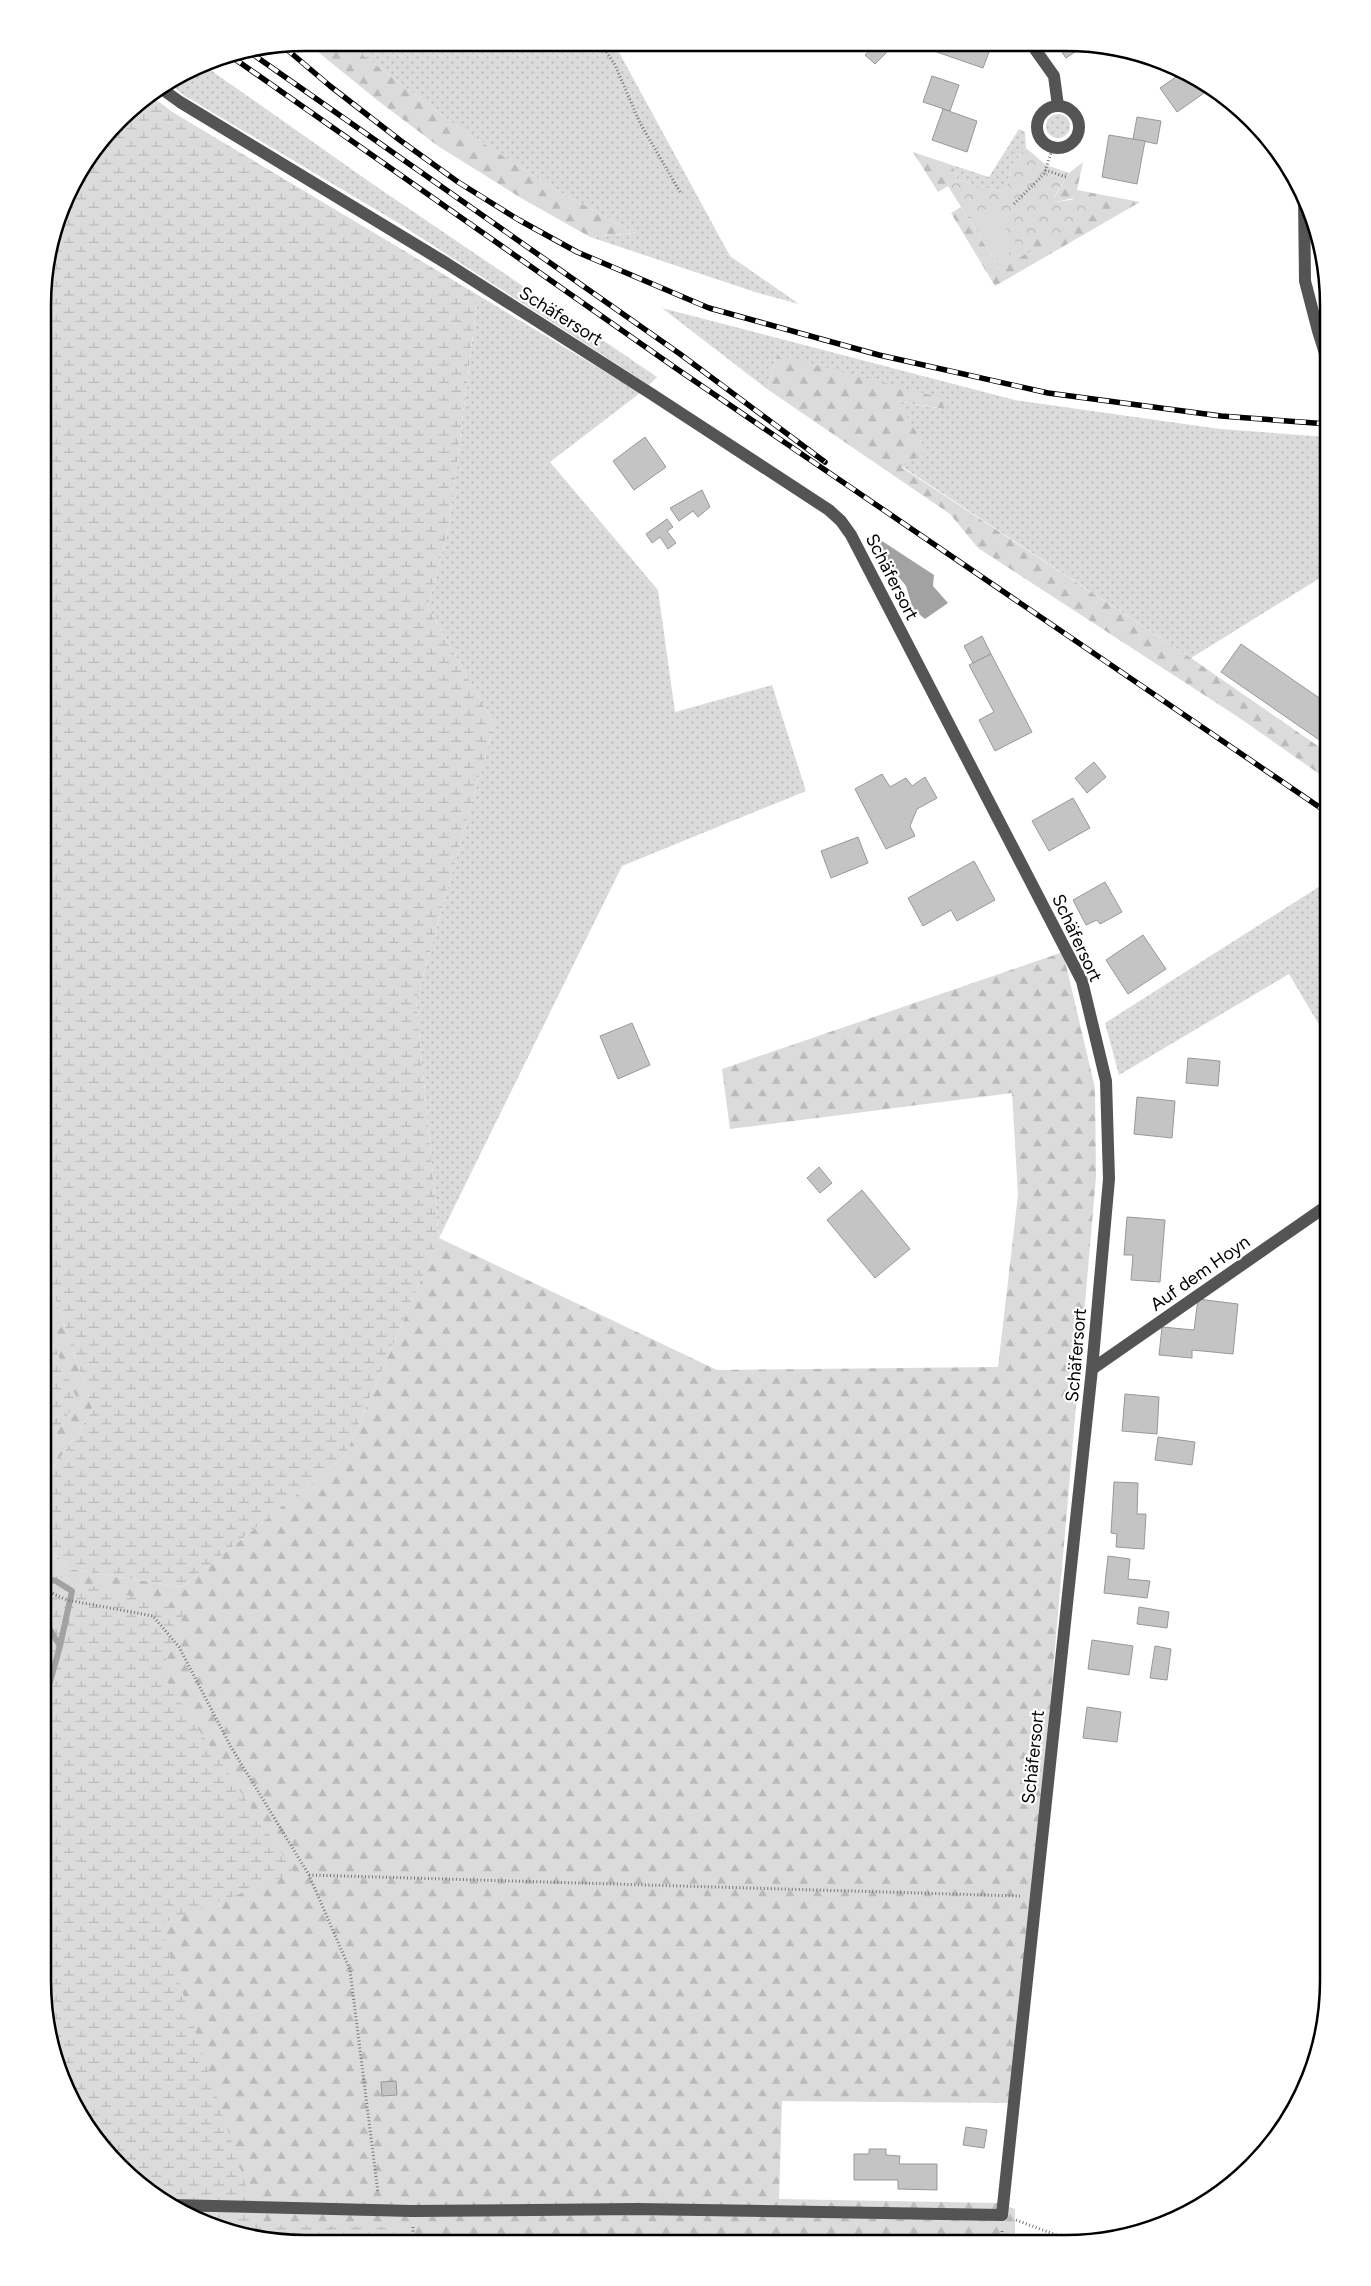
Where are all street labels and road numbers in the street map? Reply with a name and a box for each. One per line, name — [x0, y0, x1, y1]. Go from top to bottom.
street label: Schäfersort — [515, 282, 607, 350]
street label: Schäfersort — [861, 530, 923, 624]
street label: Schäfersort — [1047, 891, 1107, 986]
street label: Auf dem Hoyn — [1146, 1231, 1254, 1315]
street label: Schäfersort — [1061, 1307, 1091, 1403]
street label: Schäfersort — [1017, 1709, 1049, 1805]

